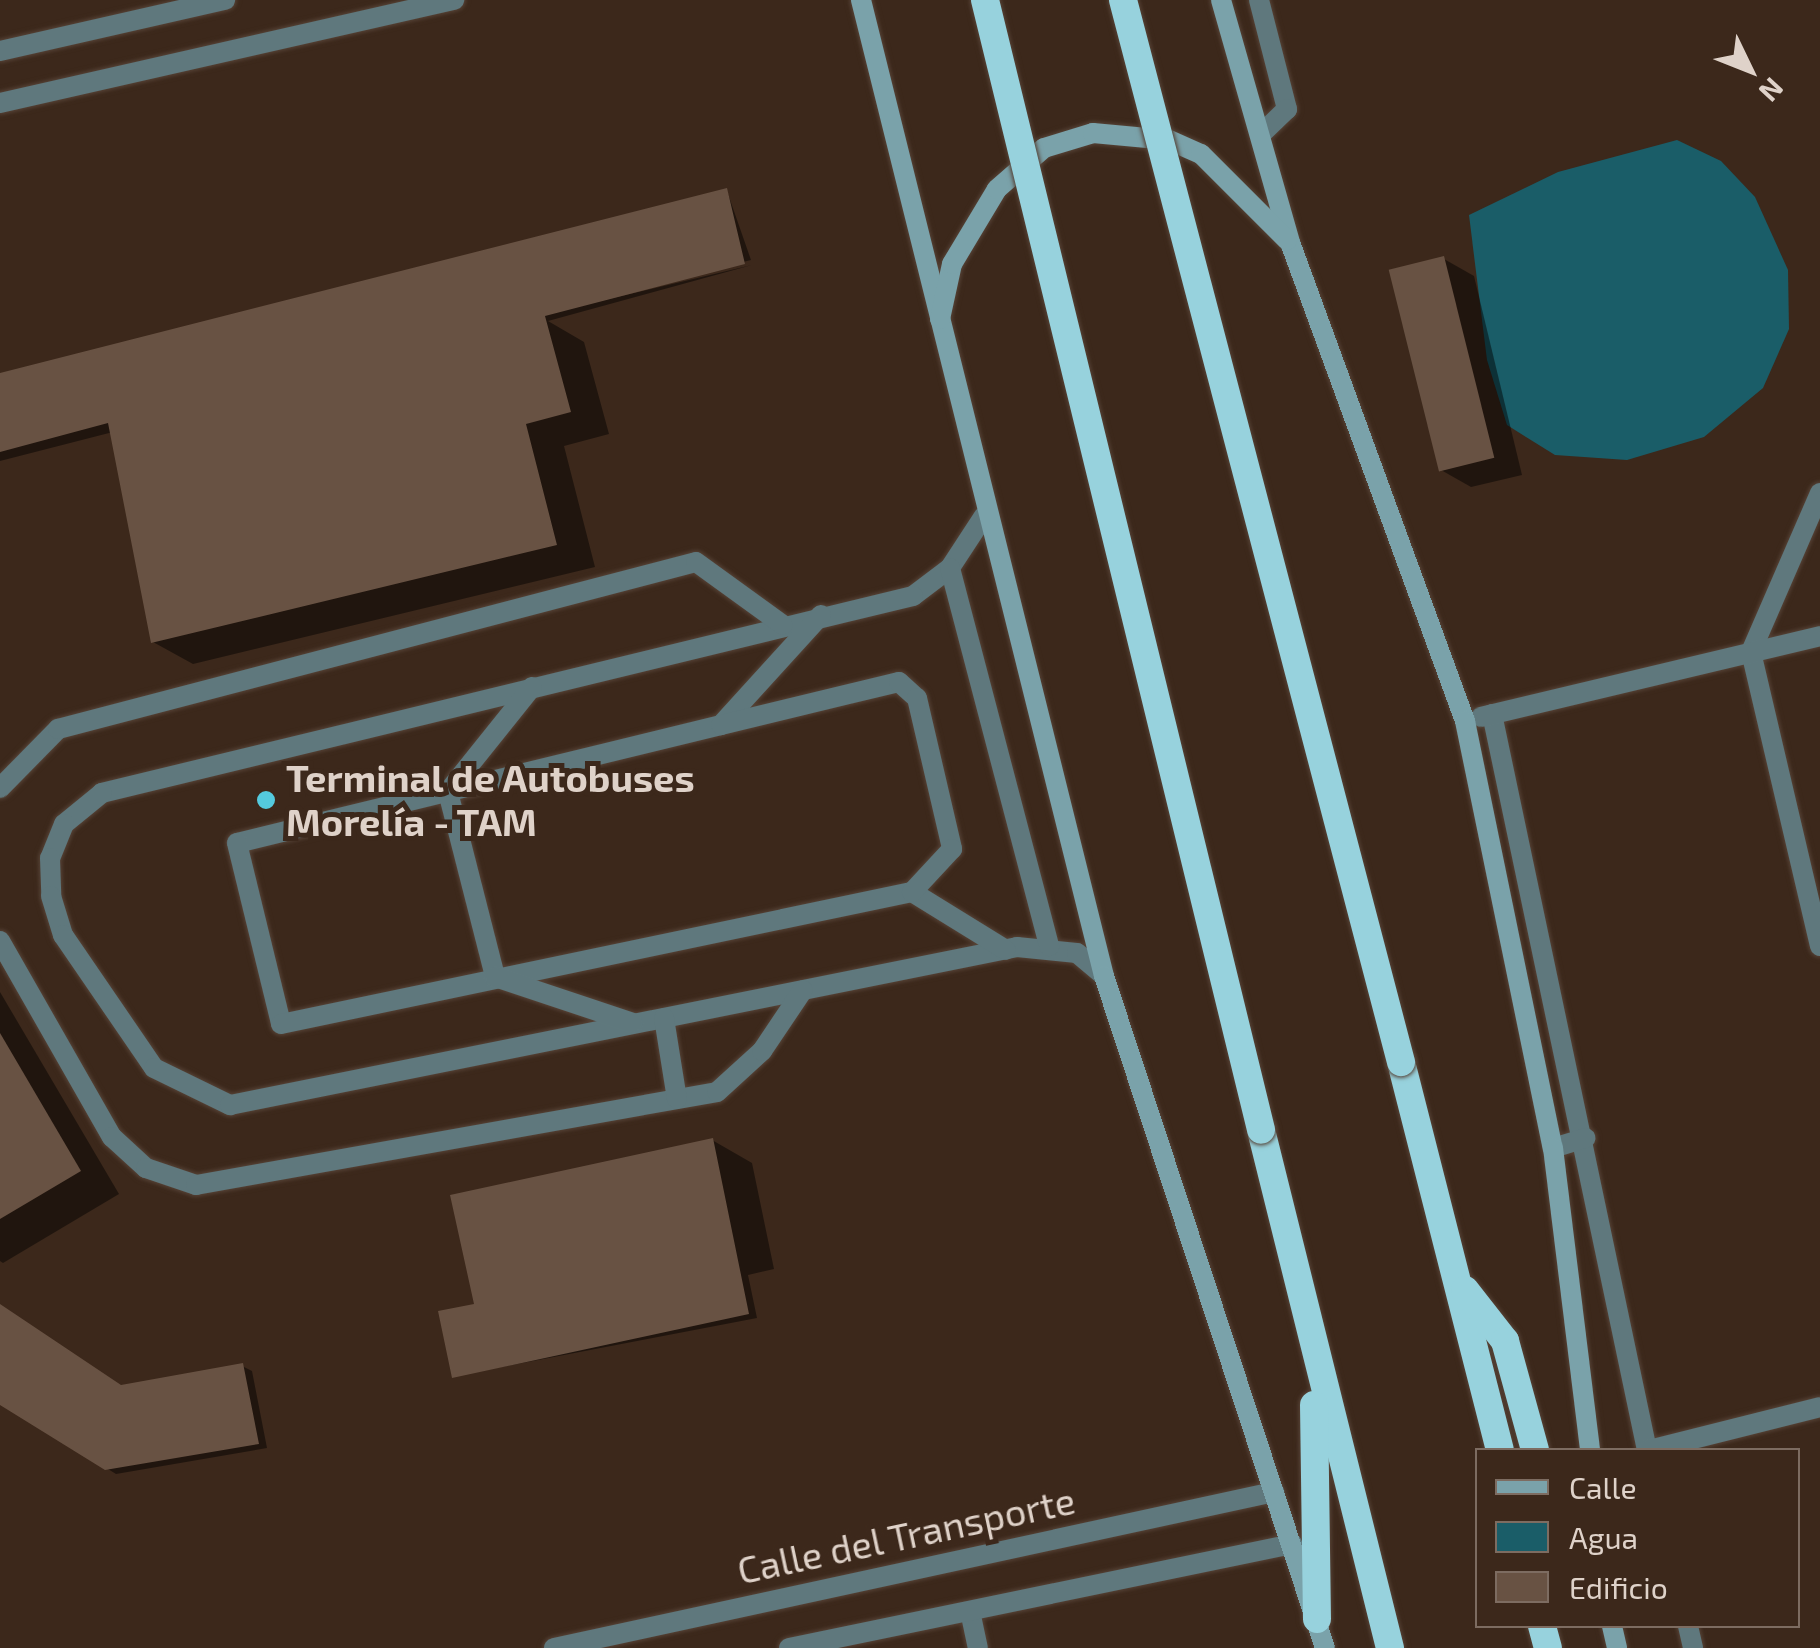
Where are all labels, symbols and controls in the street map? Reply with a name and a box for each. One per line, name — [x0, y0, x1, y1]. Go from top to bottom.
north arrow — [1700, 20, 1800, 120]
text: N — [1753, 71, 1791, 109]
place label: Terminal de Autobuses Morelía - TAM — [286, 755, 696, 844]
marker: Terminal de Autobuses Morelía - TAM — [255, 789, 277, 811]
legend — [1475, 1448, 1800, 1628]
text: Calle — [1569, 1469, 1637, 1505]
street label: Calle del Transporte — [732, 1477, 1080, 1593]
text: Agua — [1569, 1519, 1638, 1555]
text: Edificio — [1569, 1569, 1668, 1605]

